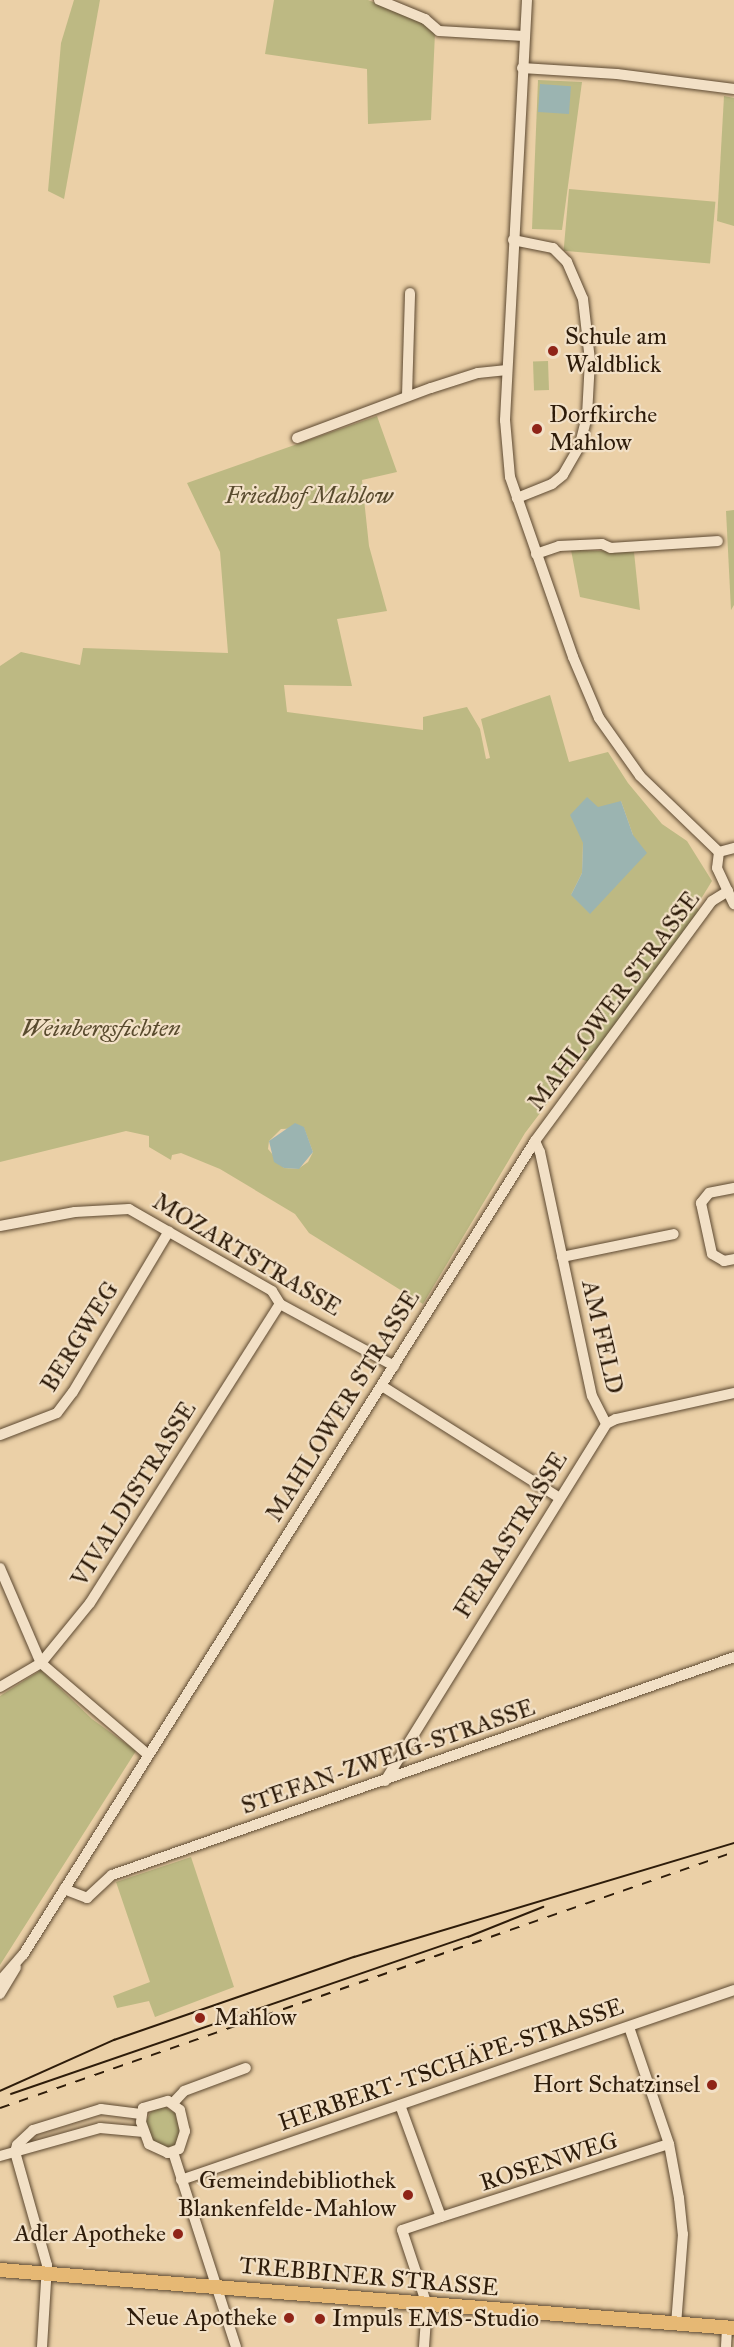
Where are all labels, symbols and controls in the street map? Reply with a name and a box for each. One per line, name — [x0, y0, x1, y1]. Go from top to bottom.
place label: Schule am Waldblick — [565, 323, 667, 379]
marker: Schule am Waldblick — [546, 344, 560, 358]
place label: Dorfkirche Mahlow — [549, 401, 657, 457]
marker: Dorfkirche Mahlow — [530, 422, 544, 436]
park label: Friedhof Mahlow — [225, 482, 393, 510]
street label: MAHLOWER STRASSE — [522, 886, 706, 1116]
park label: Weinbergsfichten — [22, 1015, 180, 1043]
street label: MOZARTSTRASSE — [147, 1187, 347, 1323]
street label: BERGWEG — [35, 1277, 125, 1397]
street label: AM FELD — [575, 1277, 629, 1397]
street label: MAHLOWER STRASSE — [260, 1285, 426, 1527]
street label: VIVALDISTRASSE — [65, 1396, 203, 1592]
street label: FERRASTRASSE — [448, 1446, 574, 1624]
street label: STEFAN-ZWEIG-STRASSE — [237, 1693, 539, 1821]
street label: HERBERT-TSCHÄPE-STRASSE — [275, 1992, 627, 2138]
place label: Mahlow — [214, 2004, 296, 2032]
marker: Mahlow — [191, 2009, 209, 2027]
place label: Hort Schatzinsel — [533, 2071, 700, 2099]
marker: Hort Schatzinsel — [705, 2078, 719, 2092]
street label: ROSENWEG — [476, 2126, 622, 2198]
place label: Gemeindebibliothek Blankenfelde-Mahlow — [178, 2167, 396, 2223]
marker: Gemeindebibliothek Blankenfelde-Mahlow — [401, 2188, 415, 2202]
place label: Adler Apotheke — [14, 2220, 166, 2248]
marker: Adler Apotheke — [171, 2227, 185, 2241]
street label: TREBBINER STRASSE — [238, 2251, 500, 2303]
place label: Neue Apotheke — [126, 2304, 277, 2332]
place label: Impuls EMS-Studio — [332, 2305, 539, 2333]
marker: Neue Apotheke — [282, 2311, 296, 2325]
marker: Impuls EMS-Studio — [313, 2312, 327, 2326]

